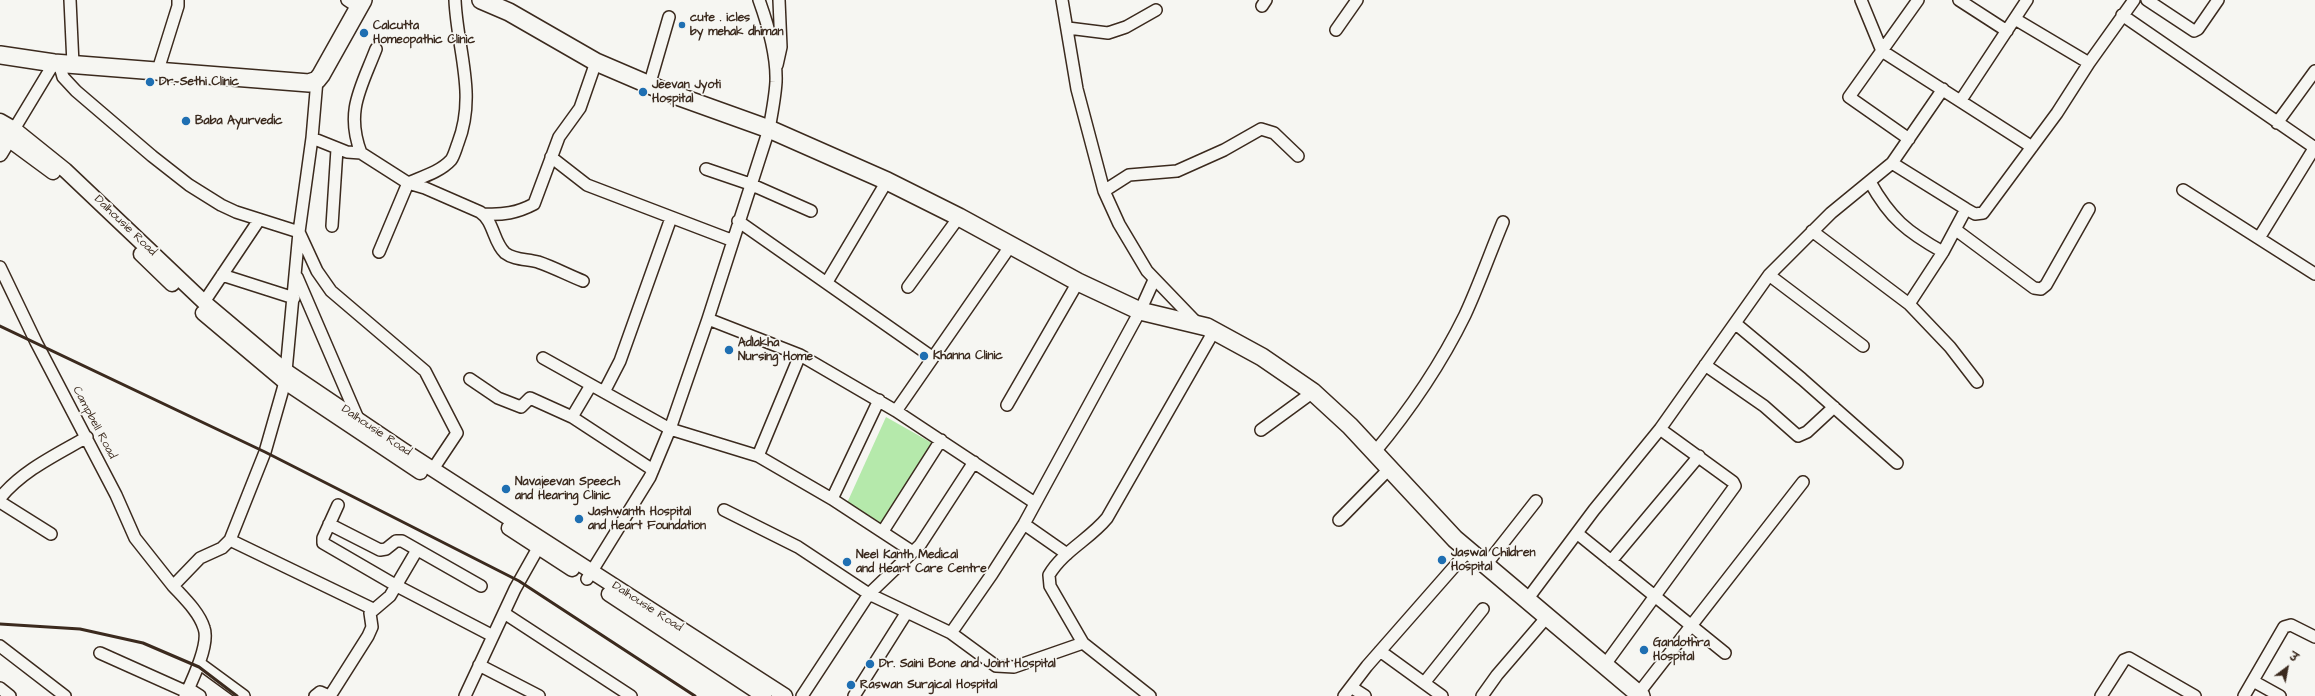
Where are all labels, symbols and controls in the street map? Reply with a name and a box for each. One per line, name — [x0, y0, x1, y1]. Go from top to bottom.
place label: cute . icles by mehak dhiman — [690, 11, 784, 39]
place label: Calcutta Homeopathic Clinic — [373, 19, 475, 47]
marker: cute . icles by mehak dhiman — [677, 20, 687, 30]
marker: Calcutta Homeopathic Clinic — [358, 27, 370, 39]
place label: Dr. Sethi Clinic — [159, 75, 239, 89]
marker: Dr. Sethi Clinic — [144, 76, 156, 88]
place label: Jeevan Jyoti Hospital — [652, 78, 721, 106]
marker: Jeevan Jyoti Hospital — [637, 86, 649, 98]
place label: Baba Ayurvedic — [195, 114, 283, 128]
marker: Baba Ayurvedic — [180, 115, 192, 127]
street label: Dalhousie Road — [91, 193, 159, 259]
place label: Adlakha Nursing Home — [738, 336, 813, 364]
marker: Adlakha Nursing Home — [723, 344, 735, 356]
place label: Khanna Clinic — [933, 349, 1003, 363]
marker: Khanna Clinic — [918, 350, 930, 362]
street label: Campbell Road — [69, 384, 119, 462]
street label: Dalhousie Road — [338, 402, 414, 460]
place label: Navajeevan Speech and Hearing Clinic — [515, 475, 620, 503]
marker: Navajeevan Speech and Hearing Clinic — [500, 483, 512, 495]
place label: Jashwanth Hospital and Heart Foundation — [588, 505, 706, 533]
marker: Jashwanth Hospital and Heart Foundation — [573, 513, 585, 525]
place label: Jaswal Children Hospital — [1451, 546, 1535, 574]
place label: Neel Kanth Medical and Heart Care Centre — [856, 548, 987, 576]
marker: Jaswal Children Hospital — [1436, 554, 1448, 566]
marker: Neel Kanth Medical and Heart Care Centre — [841, 556, 853, 568]
street label: Dalhousie Road — [609, 579, 685, 635]
place label: Gandothra Hospital — [1653, 636, 1710, 664]
marker: Gandothra Hospital — [1638, 644, 1650, 656]
north arrow — [2267, 648, 2307, 688]
text: उ — [2287, 649, 2301, 666]
place label: Dr. Saini Bone and Joint Hospital — [879, 657, 1056, 671]
marker: Dr. Saini Bone and Joint Hospital — [864, 658, 876, 670]
place label: Raswan Surgical Hospital — [860, 678, 997, 692]
marker: Raswan Surgical Hospital — [845, 679, 857, 691]

